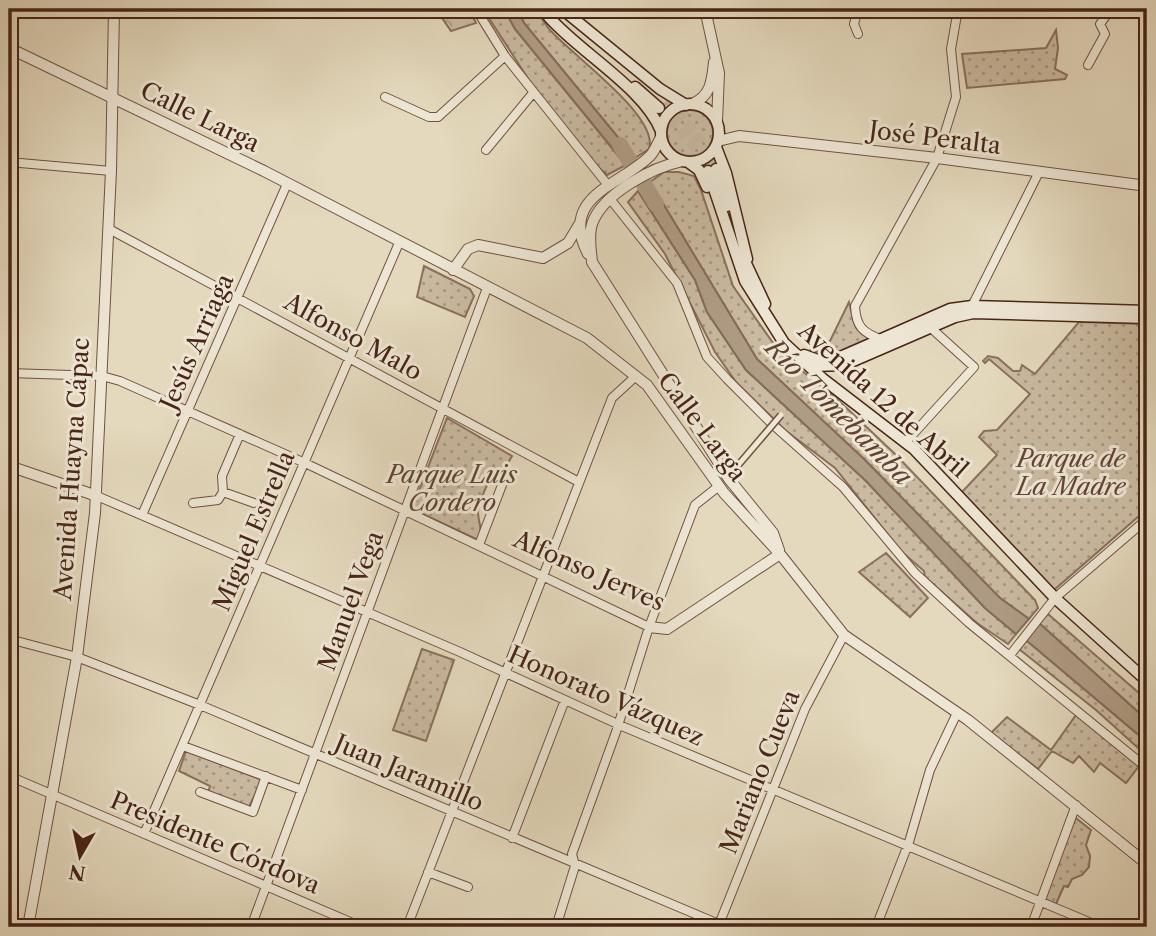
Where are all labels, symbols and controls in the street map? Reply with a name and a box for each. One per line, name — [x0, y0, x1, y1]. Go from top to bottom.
street label: Calle Larga — [136, 75, 265, 158]
street label: José Peralta — [863, 115, 1003, 160]
street label: Jesús Arriaga — [152, 269, 240, 418]
street label: Alfonso Malo — [278, 286, 427, 386]
street label: Avenida 12 de Abril — [792, 315, 974, 483]
water label: Río Tomebamba — [758, 331, 919, 492]
street label: Avenida Huayna Cápac — [48, 337, 95, 602]
street label: Calle Larga — [652, 367, 753, 487]
park label: Parque de La Madre — [1014, 444, 1127, 501]
street label: Miguel Estrella — [207, 446, 301, 615]
park label: Parque Luis Cordero — [385, 460, 518, 517]
street label: Alfonso Jerves — [508, 524, 669, 617]
street label: Manuel Vega — [312, 527, 389, 675]
street label: Honorato Vázquez — [504, 639, 708, 752]
street label: Mariano Cueva — [713, 685, 806, 858]
street label: Juan Jaramillo — [327, 727, 488, 817]
street label: Presidente Córdova — [106, 785, 325, 900]
north arrow — [46, 820, 116, 890]
text: N — [67, 860, 87, 885]

